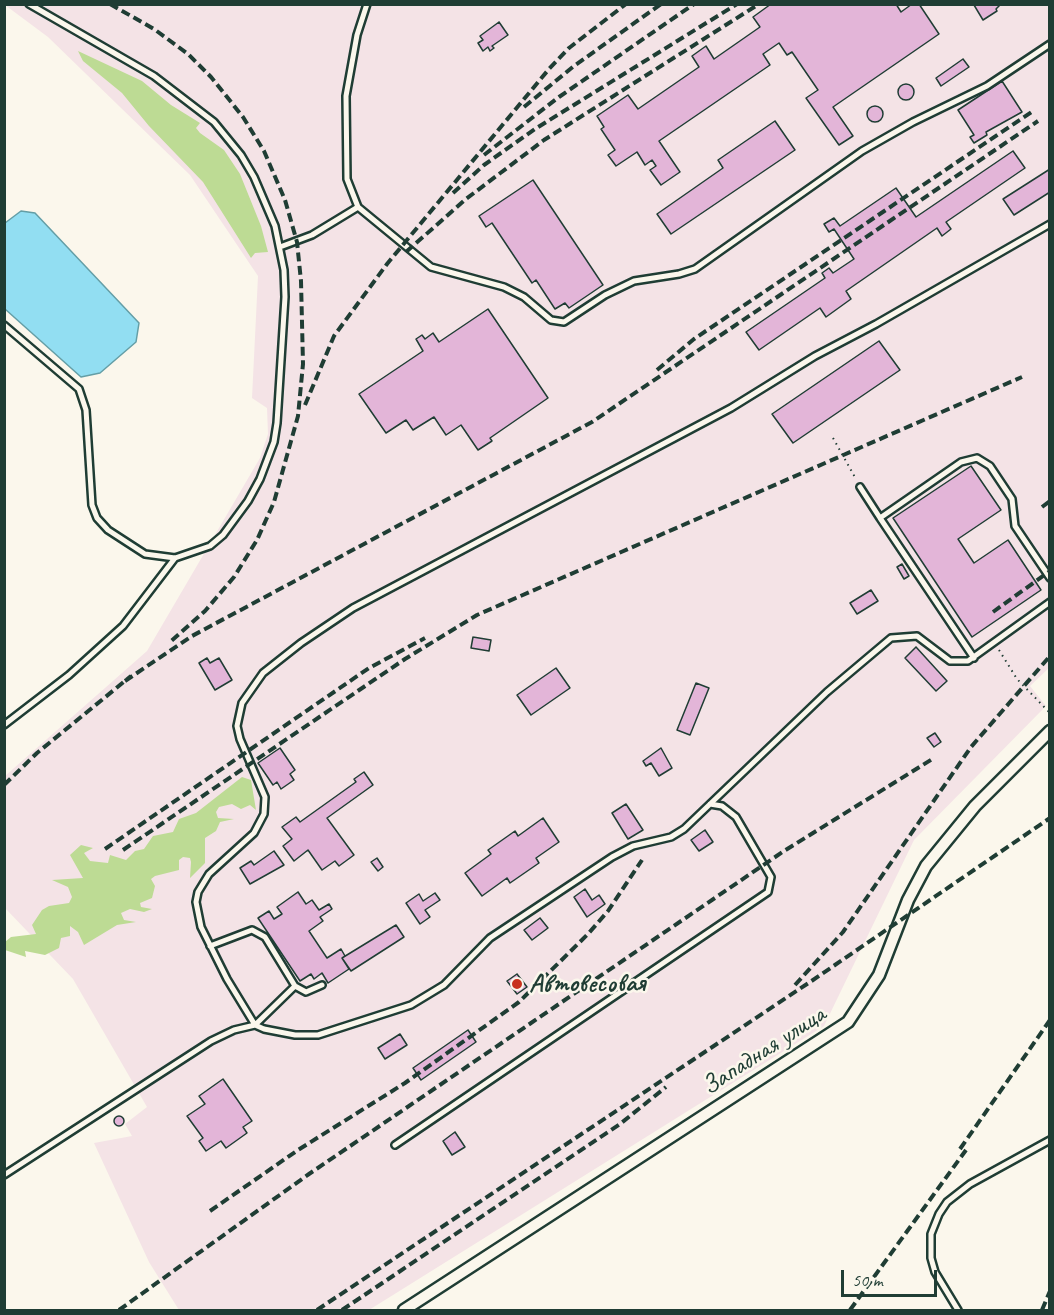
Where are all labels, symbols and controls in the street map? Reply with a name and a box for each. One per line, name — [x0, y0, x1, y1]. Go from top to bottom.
place label: Автовесовая — [529, 968, 646, 1000]
marker: Автовесовая — [510, 977, 524, 991]
street label: Западная улица — [696, 999, 832, 1103]
scale bar — [844, 1258, 940, 1296]
text: 50 m — [852, 1269, 883, 1291]

